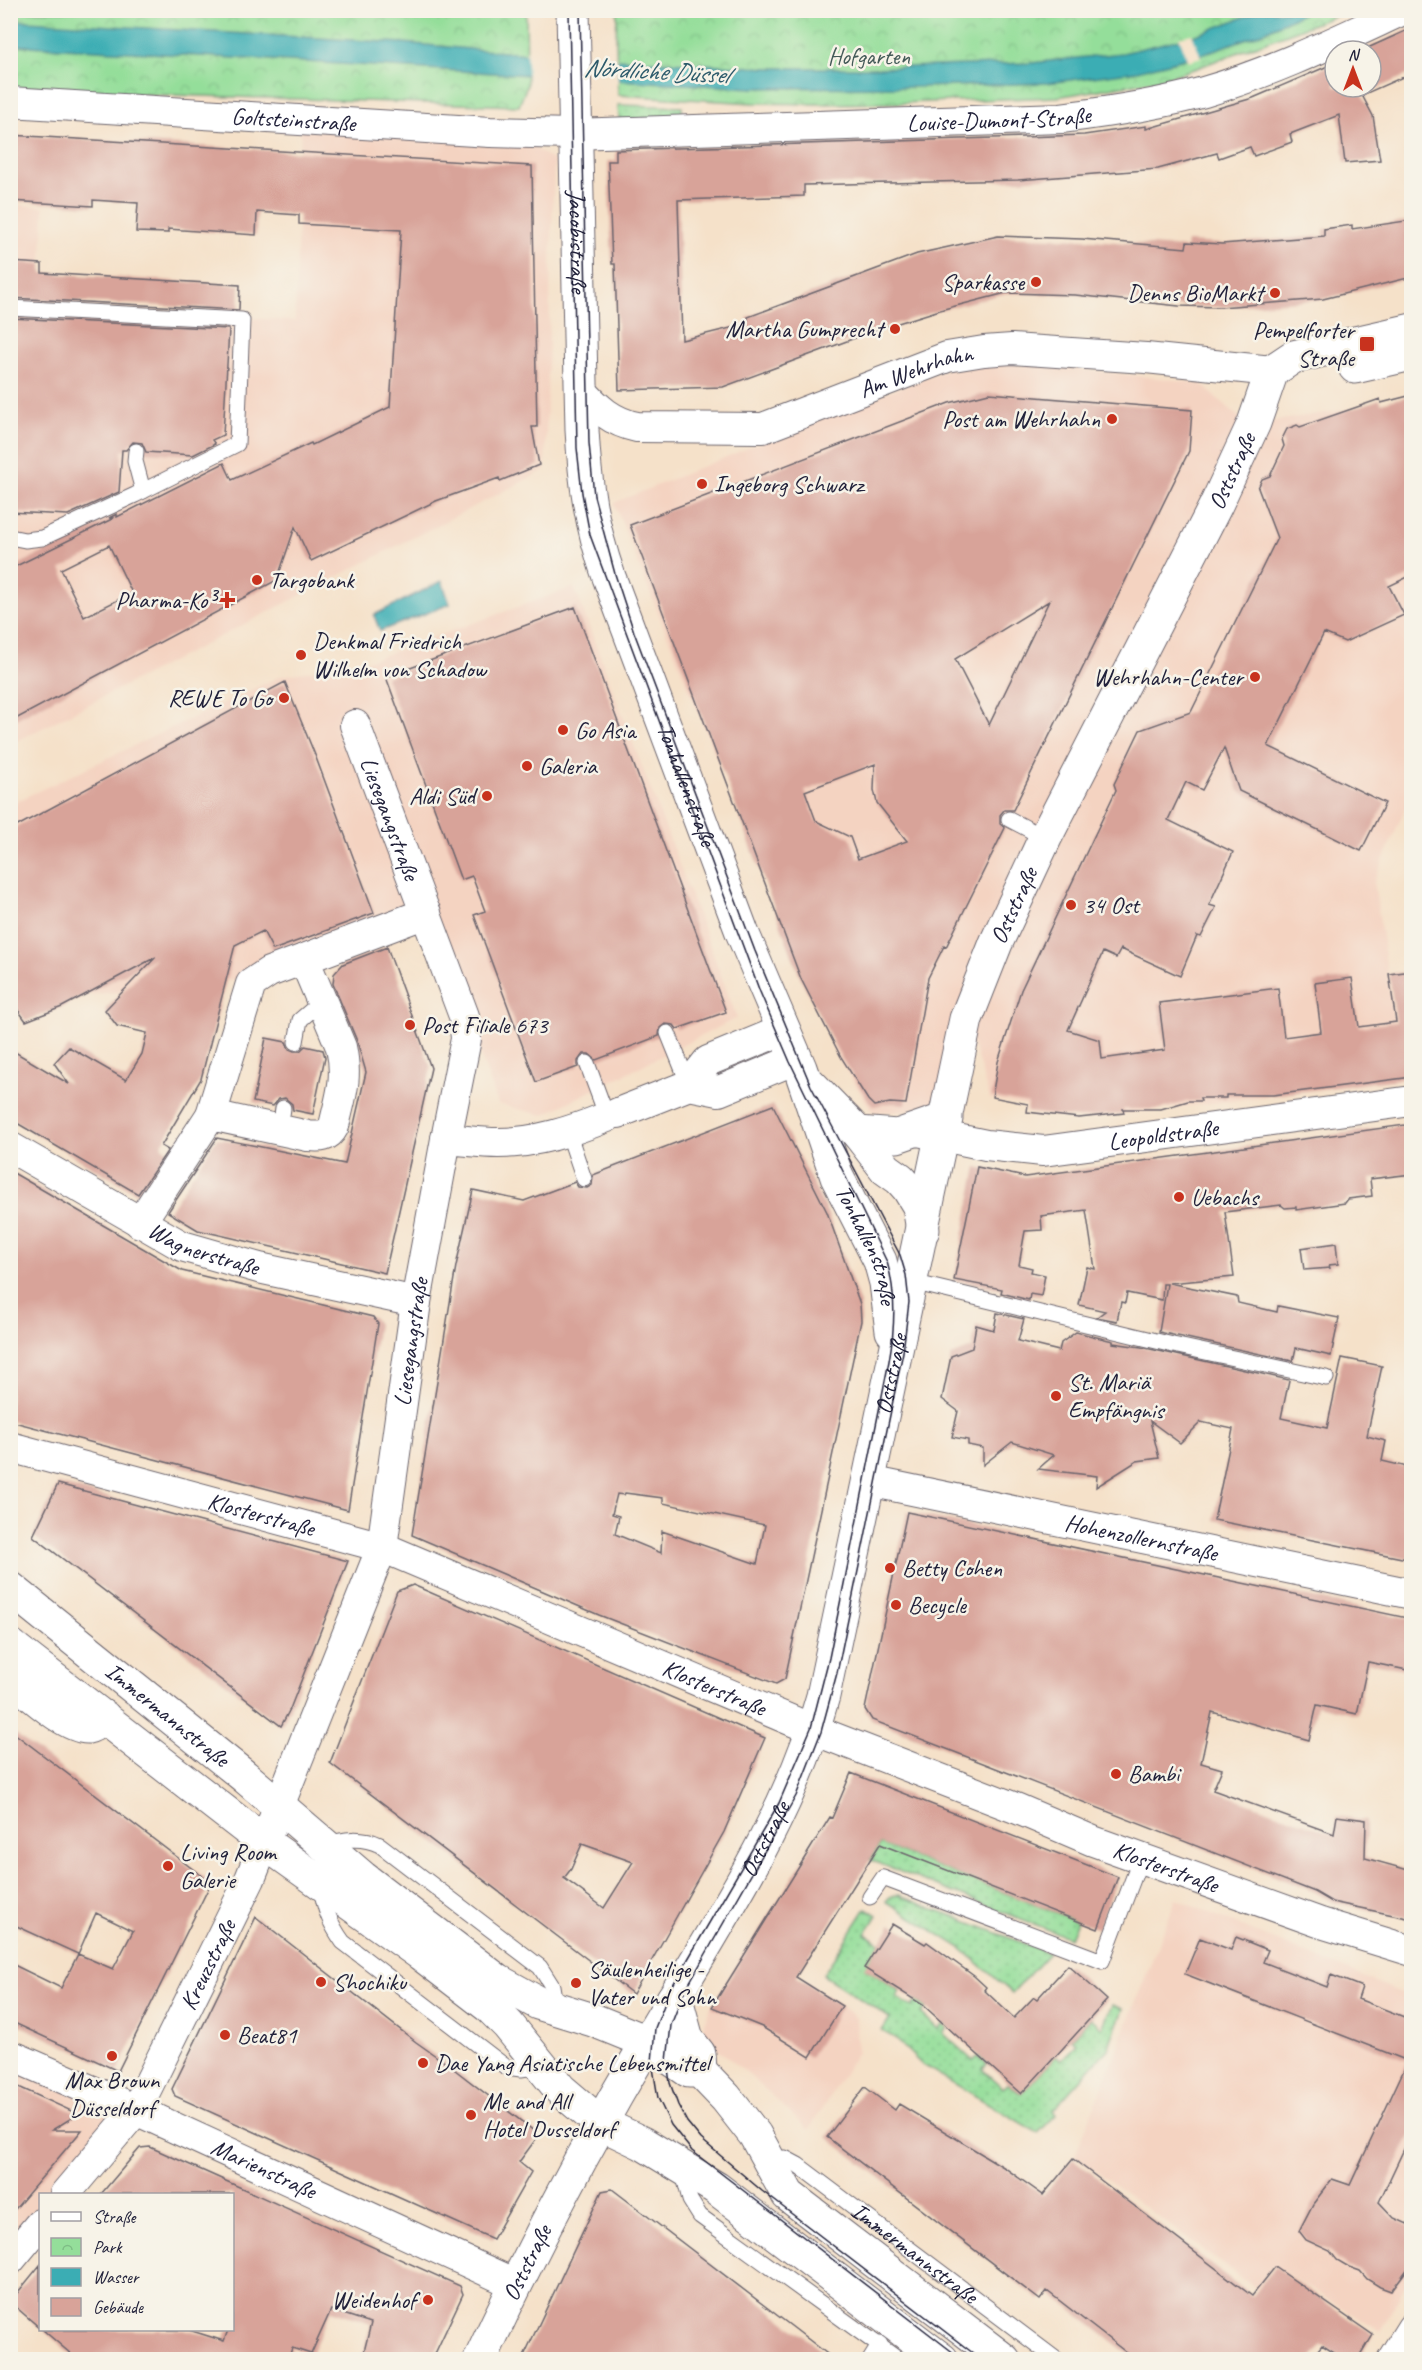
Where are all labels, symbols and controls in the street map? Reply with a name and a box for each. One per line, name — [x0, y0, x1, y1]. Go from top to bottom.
north arrow — [1323, 39, 1383, 99]
park label: Hofgarten — [828, 41, 910, 71]
text: N — [1348, 45, 1361, 65]
water label: Nördliche Düssel — [583, 51, 738, 92]
street label: Louise-Dumont-Straße — [906, 99, 1095, 138]
street label: Goltsteinstraße — [231, 101, 359, 139]
street label: Jacobistraße — [562, 190, 594, 296]
place label: Sparkasse — [942, 267, 1026, 297]
marker: Sparkasse — [1029, 275, 1043, 289]
place label: Denns BioMarkt — [1127, 278, 1266, 308]
marker: Denns BioMarkt — [1268, 286, 1282, 300]
place label: Martha Gumprecht — [725, 314, 886, 344]
place label: Pempelforter Straße — [1253, 315, 1356, 373]
marker: Martha Gumprecht — [888, 322, 902, 336]
marker: Pempelforter Straße — [1358, 335, 1376, 353]
street label: Am Wehrhahn — [855, 338, 976, 404]
place label: Post am Wehrhahn — [942, 404, 1100, 434]
marker: Post am Wehrhahn — [1105, 412, 1119, 426]
street label: Oststraße — [1201, 426, 1263, 514]
place label: Ingeborg Schwarz — [714, 469, 866, 499]
marker: Ingeborg Schwarz — [695, 477, 709, 491]
place label: Targobank — [269, 565, 356, 595]
marker: Targobank — [250, 573, 264, 587]
place label: Pharma-Ko³ — [116, 585, 219, 615]
marker: Pharma-Ko³ — [220, 593, 234, 607]
place label: Denkmal Friedrich Wilhelm von Schadow — [313, 626, 488, 684]
marker: Denkmal Friedrich Wilhelm von Schadow — [294, 648, 308, 662]
place label: Wehrhahn-Center — [1093, 662, 1245, 692]
marker: Wehrhahn-Center — [1248, 670, 1262, 684]
place label: REWE To Go — [168, 683, 275, 713]
marker: REWE To Go — [277, 691, 291, 705]
place label: Go Asia — [575, 715, 637, 745]
street label: Tonhallenstraße — [650, 720, 724, 852]
marker: Go Asia — [556, 723, 570, 737]
place label: Galeria — [539, 751, 598, 781]
street label: Liesegangstraße — [353, 753, 428, 886]
marker: Galeria — [520, 759, 534, 773]
place label: Aldi Süd — [409, 781, 479, 811]
marker: Aldi Süd — [480, 789, 494, 803]
street label: Oststraße — [983, 860, 1045, 948]
place label: 34 Ost — [1083, 890, 1141, 920]
marker: 34 Ost — [1064, 898, 1078, 912]
place label: Post Filiale 673 — [422, 1010, 550, 1040]
marker: Post Filiale 673 — [403, 1018, 417, 1032]
street label: Leopoldstraße — [1107, 1112, 1222, 1157]
street label: Tonhallenstraße — [829, 1180, 904, 1309]
place label: Uebachs — [1191, 1182, 1261, 1212]
marker: Uebachs — [1172, 1190, 1186, 1204]
street label: Wagnerstraße — [143, 1215, 265, 1283]
street label: Liesegangstraße — [387, 1273, 436, 1408]
street label: Oststraße — [868, 1329, 915, 1417]
place label: St. Mariä Empfängnis — [1068, 1367, 1166, 1425]
marker: St. Mariä Empfängnis — [1049, 1389, 1063, 1403]
street label: Klosterstraße — [204, 1486, 320, 1544]
street label: Hohenzollernstraße — [1062, 1507, 1222, 1569]
place label: Betty Cohen — [902, 1553, 1002, 1583]
marker: Betty Cohen — [883, 1561, 897, 1575]
place label: Becycle — [908, 1590, 968, 1620]
marker: Becycle — [889, 1598, 903, 1612]
street label: Klosterstraße — [658, 1653, 772, 1724]
street label: Immermannstraße — [99, 1656, 237, 1775]
place label: Bambi — [1128, 1759, 1182, 1789]
marker: Bambi — [1109, 1767, 1123, 1781]
street label: Oststraße — [733, 1795, 798, 1882]
street label: Klosterstraße — [1109, 1835, 1224, 1901]
place label: Living Room Galerie — [180, 1837, 278, 1895]
marker: Living Room Galerie — [161, 1859, 175, 1873]
street label: Kreuzstraße — [173, 1913, 244, 2015]
place label: Säulenheilige - Vater und Sohn — [588, 1954, 717, 2012]
place label: Shochiku — [333, 1967, 408, 1997]
marker: Shochiku — [314, 1975, 328, 1989]
marker: Säulenheilige - Vater und Sohn — [569, 1976, 583, 1990]
place label: Beat81 — [237, 2020, 298, 2050]
marker: Beat81 — [218, 2028, 232, 2042]
place label: Dae Yang Asiatische Lebensmittel — [435, 2048, 713, 2078]
marker: Max Brown Düsseldorf — [105, 2049, 119, 2063]
marker: Dae Yang Asiatische Lebensmittel — [416, 2056, 430, 2070]
place label: Max Brown Düsseldorf — [65, 2065, 160, 2123]
place label: Me and All Hotel Dusseldorf — [483, 2086, 620, 2144]
marker: Me and All Hotel Dusseldorf — [464, 2108, 478, 2122]
street label: Marienstraße — [206, 2132, 323, 2207]
legend — [39, 2193, 234, 2331]
street label: Immermannstraße — [845, 2196, 986, 2312]
text: Straße — [93, 2206, 137, 2228]
street label: Oststraße — [495, 2218, 559, 2306]
text: Park — [93, 2236, 123, 2258]
text: Wasser — [93, 2266, 140, 2288]
place label: Weidenhof — [332, 2285, 421, 2315]
marker: Weidenhof — [421, 2293, 435, 2307]
text: Gebäude — [93, 2296, 144, 2318]

